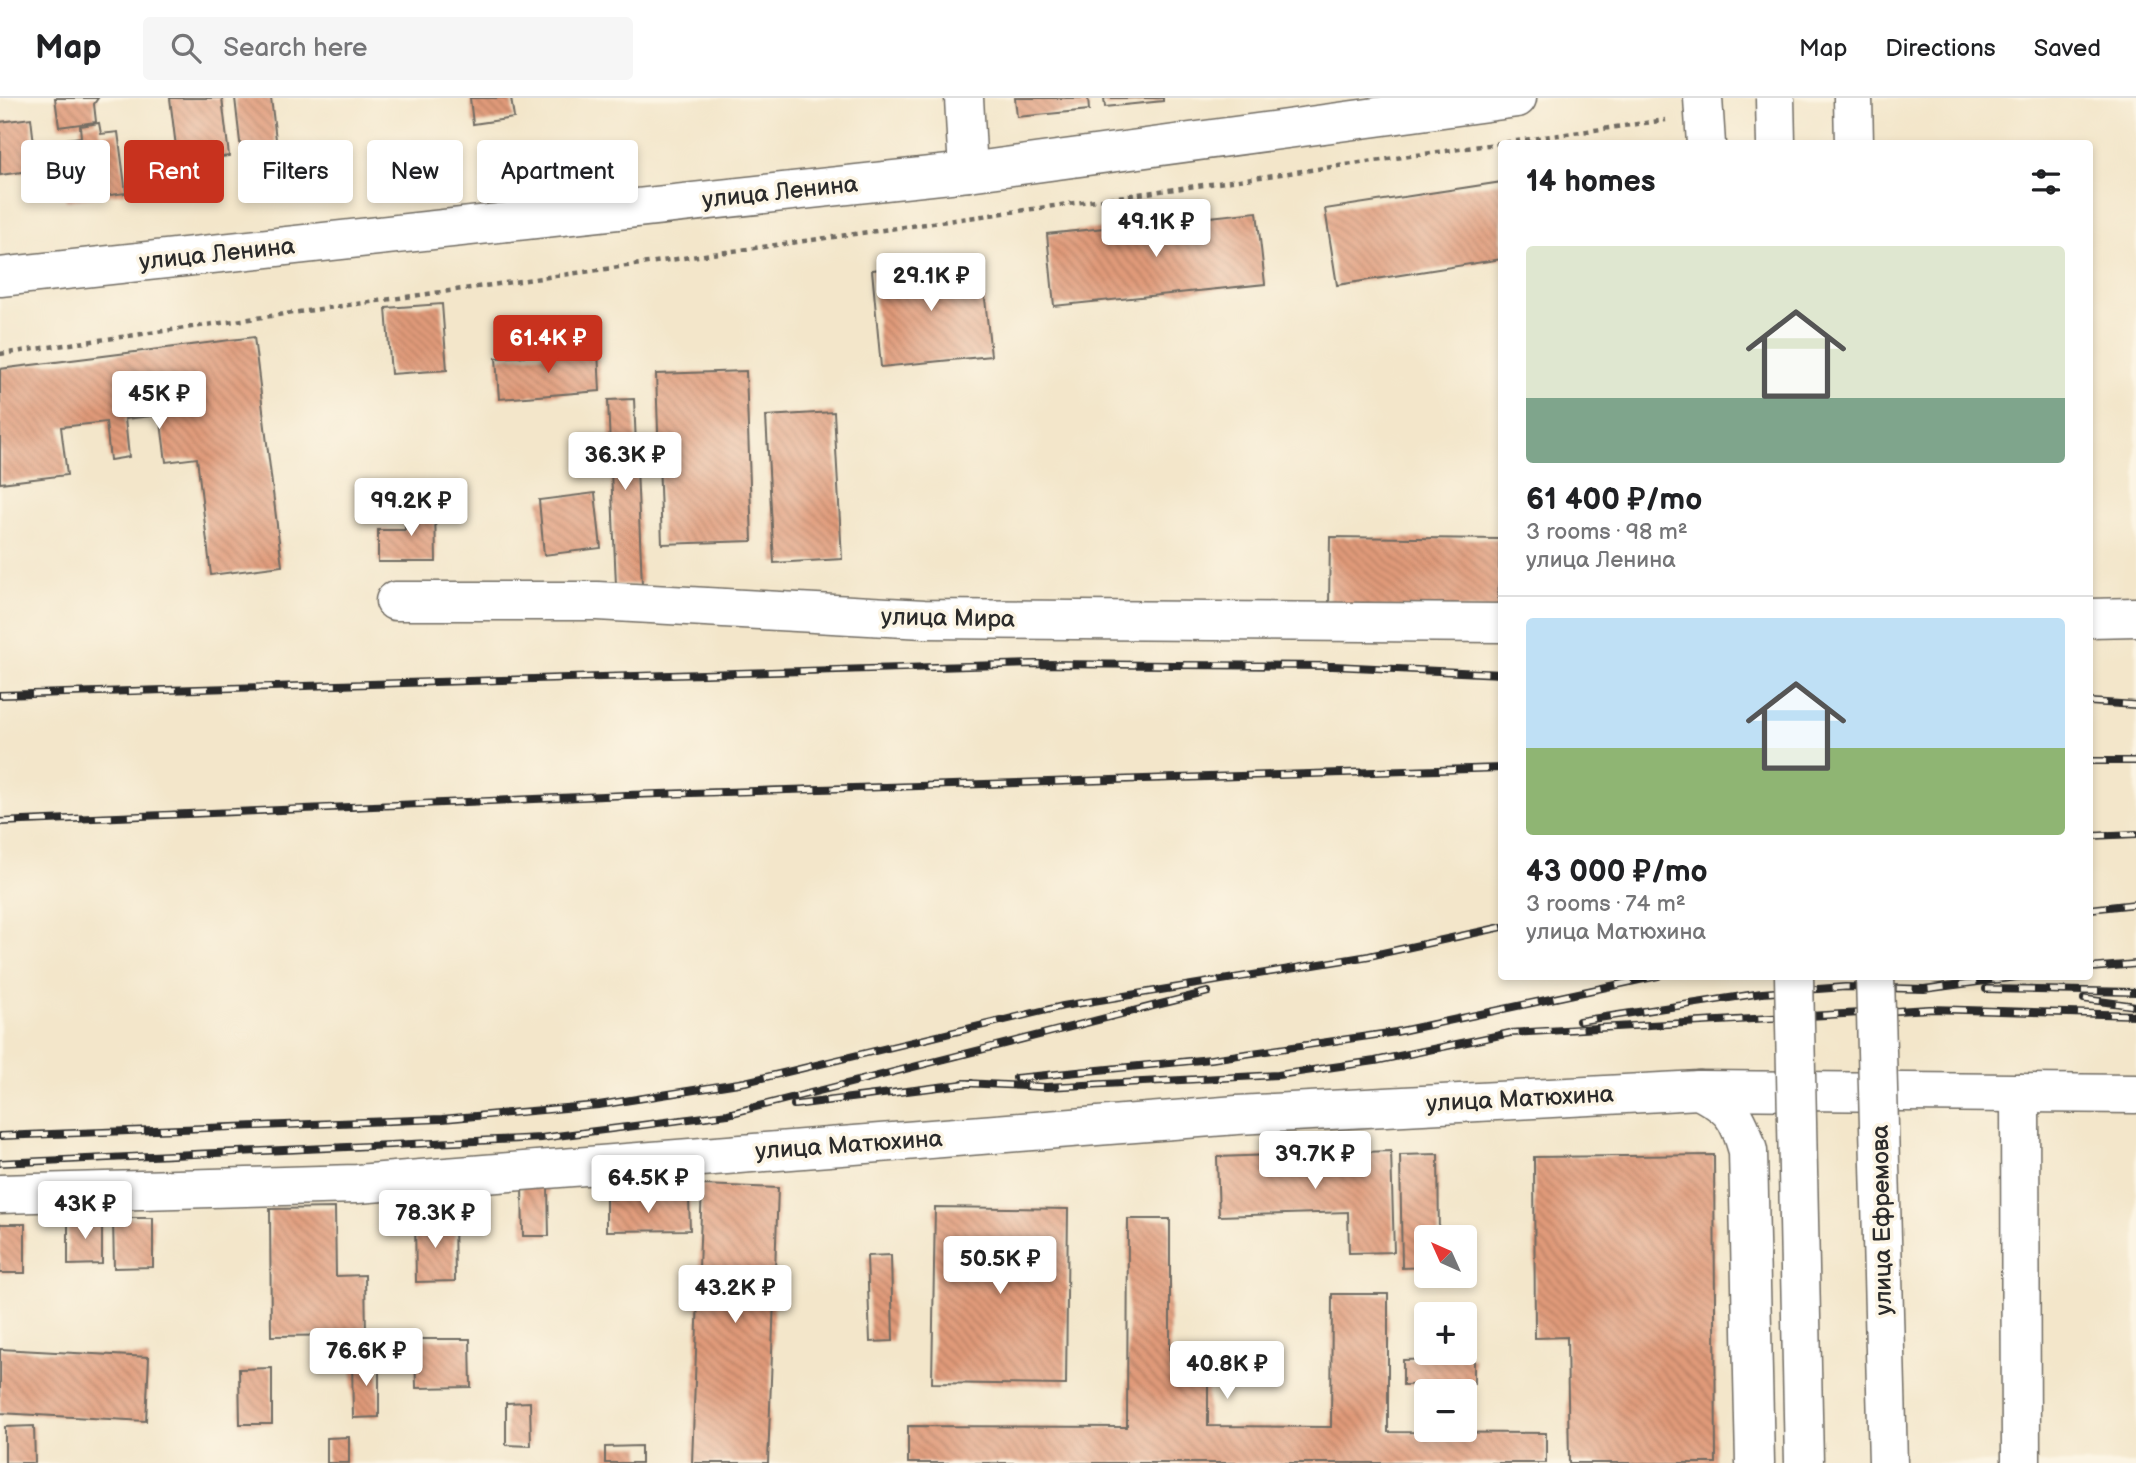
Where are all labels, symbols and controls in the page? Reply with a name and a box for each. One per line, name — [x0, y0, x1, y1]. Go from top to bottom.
search box — [143, 17, 633, 80]
text: Map — [35, 28, 101, 68]
icon: search — [167, 29, 205, 67]
text: Search here — [223, 33, 367, 64]
text: Map — [1799, 34, 1847, 63]
text: Directions — [1885, 34, 1996, 63]
text: Saved — [2034, 34, 2101, 63]
chip: Buy — [21, 140, 110, 203]
chip: Rent — [124, 140, 224, 203]
chip: Filters — [238, 140, 353, 203]
chip: New — [367, 140, 463, 203]
chip: Apartment — [477, 140, 638, 203]
icon: filters — [2027, 163, 2065, 201]
text: 14 homes — [1526, 164, 1655, 200]
street label: улица Ленина — [701, 169, 859, 215]
pin: 49.1K ₽ — [1091, 200, 1221, 259]
text: 49.1K ₽ — [1117, 208, 1195, 236]
street label: улица Ленина — [138, 231, 296, 277]
pin: 29.1K ₽ — [866, 254, 996, 313]
text: 29.1K ₽ — [892, 262, 970, 290]
icon: home — [1733, 291, 1859, 417]
pin: 61.4K ₽ — [483, 316, 613, 375]
text: 61.4K ₽ — [509, 324, 587, 352]
pin: 45K ₽ — [110, 372, 208, 431]
text: 45K ₽ — [128, 380, 190, 408]
pin: 36.3K ₽ — [560, 432, 690, 492]
text: 36.3K ₽ — [584, 441, 666, 469]
pin: 99.2K ₽ — [346, 478, 476, 538]
text: 61 400 ₽/mo — [1526, 482, 1702, 518]
text: 99.2K ₽ — [370, 487, 452, 515]
text: 3 rooms · 98 m² — [1526, 518, 1688, 546]
text: улица Ленина — [1526, 546, 1676, 574]
street label: улица Мира — [881, 602, 1015, 634]
icon: home — [1733, 663, 1859, 789]
text: 43 000 ₽/mo — [1526, 854, 1708, 890]
text: 3 rooms · 74 m² — [1526, 890, 1686, 918]
text: улица Матюхина — [1526, 918, 1706, 946]
street label: улица Матюхина — [1425, 1080, 1615, 1118]
street label: улица Матюхина — [754, 1124, 944, 1166]
street label: улица Ефремова — [1866, 1124, 1898, 1316]
pin: 39.7K ₽ — [1250, 1132, 1380, 1191]
text: 39.7K ₽ — [1275, 1140, 1355, 1168]
pin: 64.5K ₽ — [583, 1156, 713, 1215]
text: 64.5K ₽ — [607, 1164, 689, 1192]
pin: 43K ₽ — [36, 1182, 134, 1241]
text: 43K ₽ — [54, 1190, 116, 1218]
pin: 78.3K ₽ — [370, 1190, 500, 1250]
text: 78.3K ₽ — [395, 1199, 475, 1227]
north arrow — [1414, 1225, 1477, 1288]
map controls — [1414, 1225, 1477, 1442]
pin: 50.5K ₽ — [935, 1236, 1065, 1296]
text: 50.5K ₽ — [959, 1245, 1041, 1273]
pin: 43.2K ₽ — [670, 1266, 800, 1325]
text: 43.2K ₽ — [694, 1274, 776, 1302]
button: + — [1414, 1302, 1477, 1365]
pin: 76.6K ₽ — [301, 1328, 431, 1388]
text: 76.6K ₽ — [326, 1337, 406, 1365]
pin: 40.8K ₽ — [1162, 1342, 1292, 1401]
text: 40.8K ₽ — [1186, 1350, 1268, 1378]
button: − — [1414, 1379, 1477, 1442]

